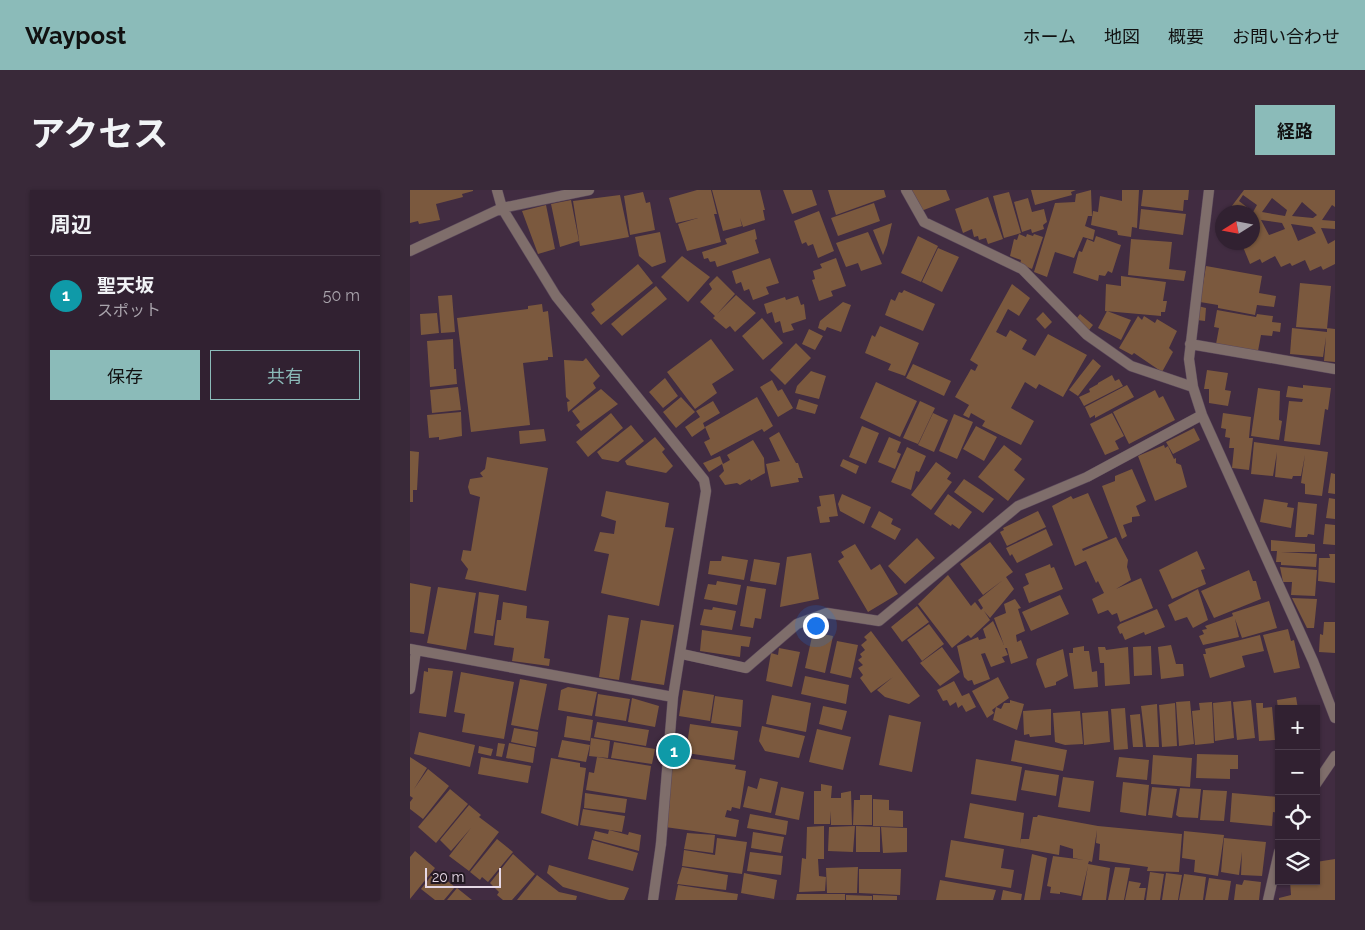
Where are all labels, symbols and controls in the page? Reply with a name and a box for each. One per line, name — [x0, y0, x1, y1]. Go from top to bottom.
text: Waypost — [25, 21, 126, 50]
text: ホーム — [1023, 26, 1076, 47]
text: 地図 — [1104, 26, 1140, 47]
text: 概要 — [1168, 26, 1204, 47]
text: お問い合わせ — [1232, 26, 1340, 47]
button: 経路 — [1255, 105, 1335, 155]
text: アクセス — [30, 113, 168, 154]
north arrow — [1215, 205, 1260, 250]
text: 周辺 — [50, 212, 92, 237]
text: 聖天坂 — [97, 274, 154, 296]
text: 1 — [62, 286, 70, 305]
text: 50 m — [323, 286, 360, 305]
text: スポット — [97, 301, 161, 320]
button: 保存 — [50, 350, 200, 400]
button: 共有 — [210, 350, 360, 400]
your location — [803, 613, 829, 639]
map controls — [1275, 705, 1320, 885]
button: + — [1275, 705, 1320, 750]
pin: 1 — [658, 732, 690, 770]
button: − — [1275, 750, 1320, 795]
button: locate — [1275, 795, 1320, 840]
button: layers — [1275, 840, 1320, 885]
scale bar — [425, 865, 501, 888]
text: 20 m — [432, 869, 464, 885]

